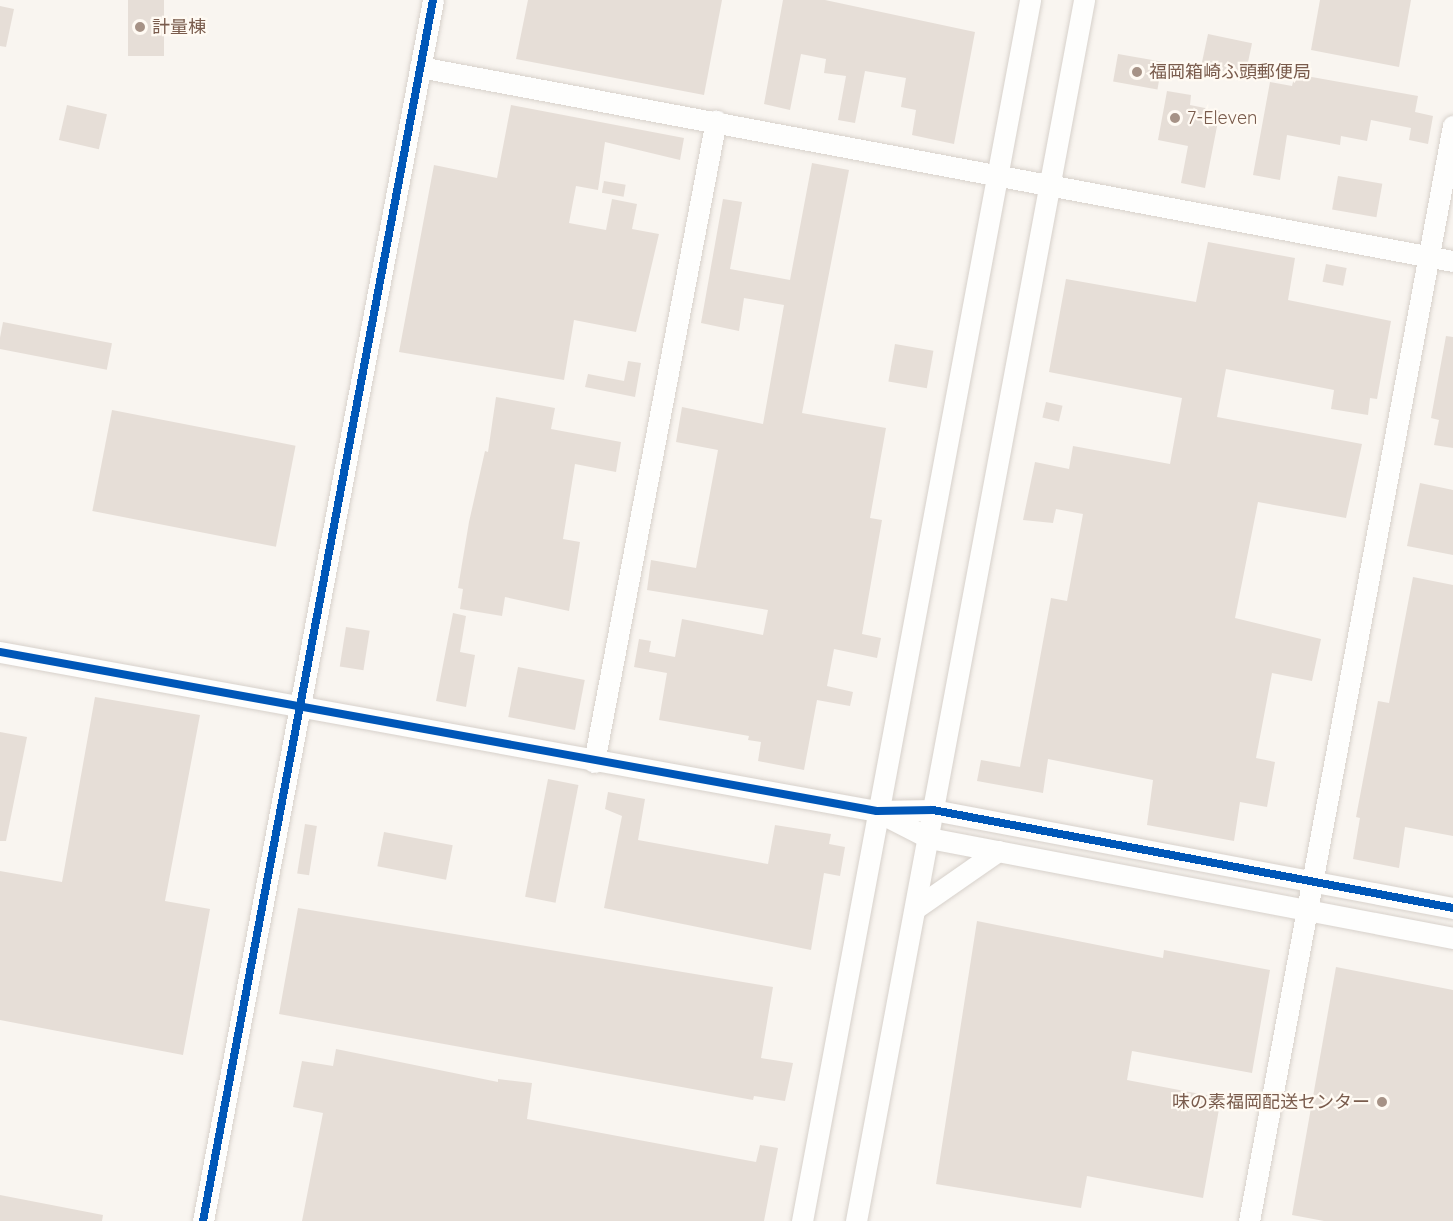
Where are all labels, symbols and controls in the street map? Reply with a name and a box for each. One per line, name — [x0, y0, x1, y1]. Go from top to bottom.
place label: 計量棟 — [152, 16, 206, 38]
marker: 計量棟 — [133, 20, 147, 34]
place label: 福岡箱崎ふ頭郵便局 — [1149, 61, 1311, 83]
marker: 福岡箱崎ふ頭郵便局 — [1130, 65, 1144, 79]
place label: 7-Eleven — [1187, 107, 1258, 129]
marker: 7-Eleven — [1168, 111, 1182, 125]
place label: 味の素福岡配送センター — [1172, 1091, 1370, 1113]
marker: 味の素福岡配送センター — [1375, 1095, 1389, 1109]

